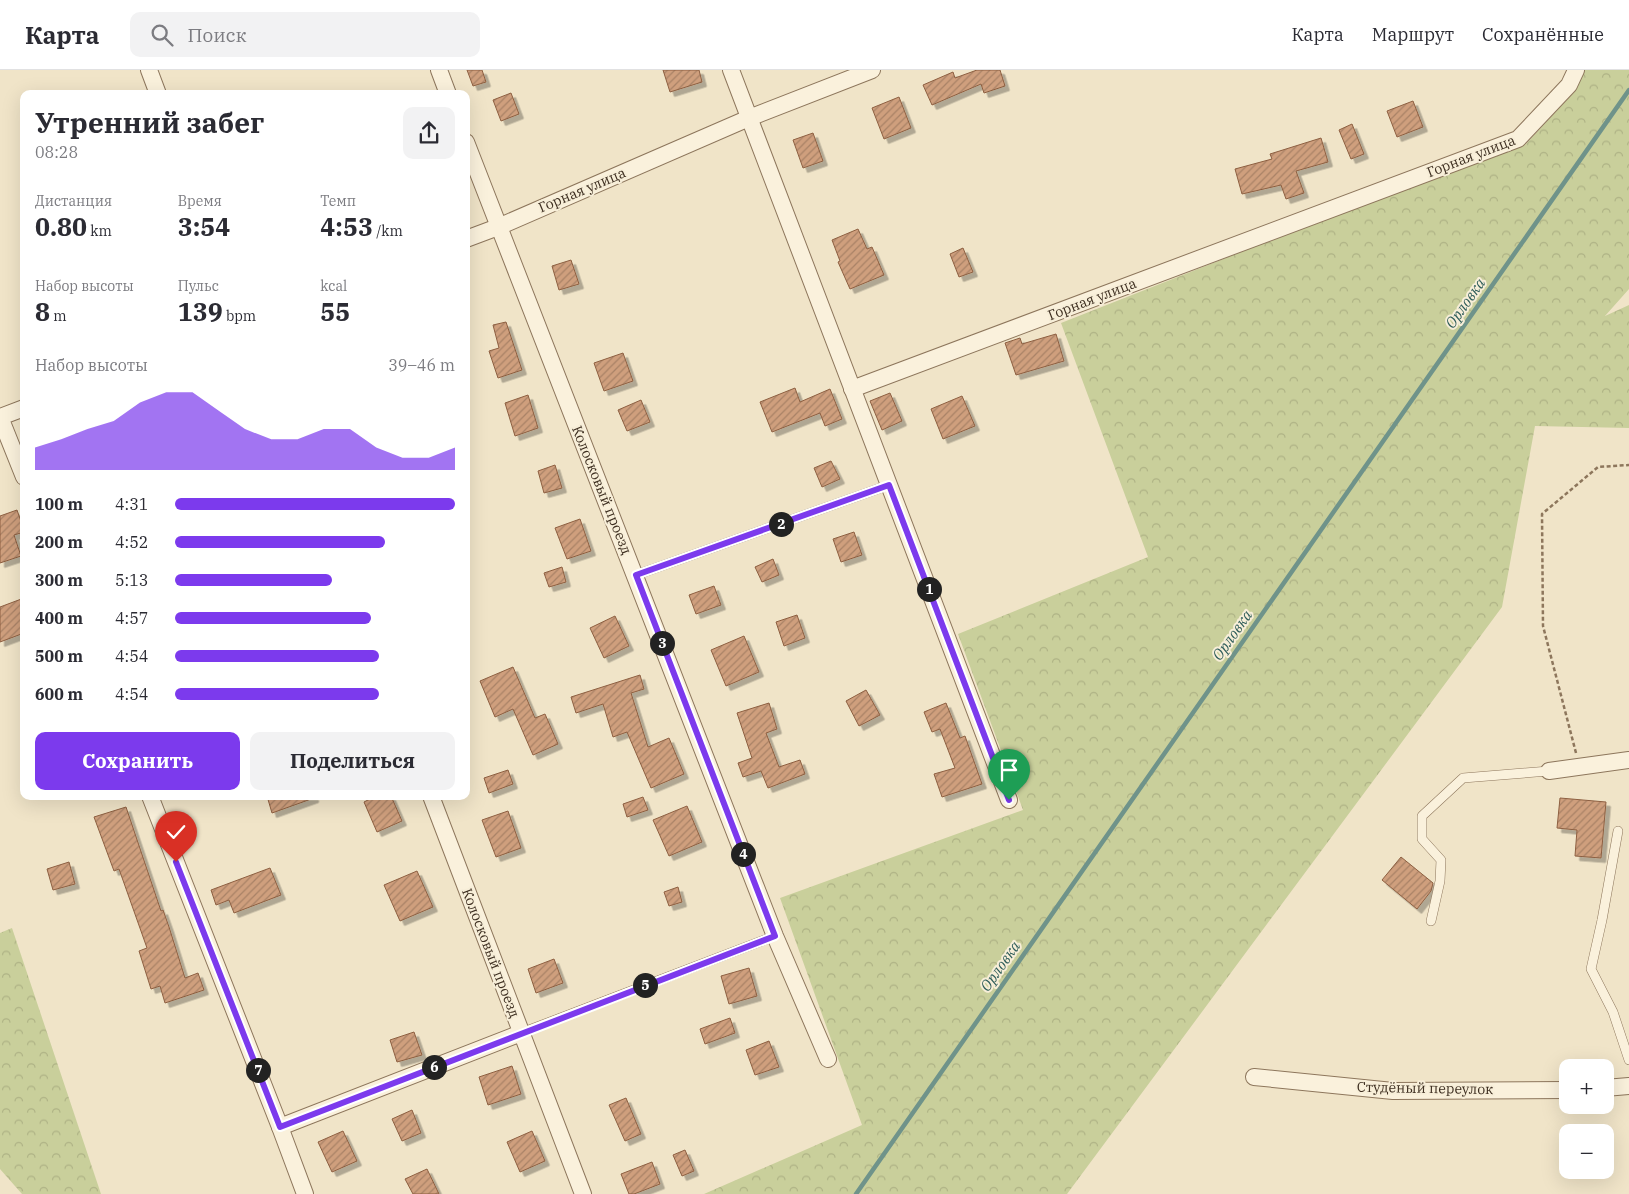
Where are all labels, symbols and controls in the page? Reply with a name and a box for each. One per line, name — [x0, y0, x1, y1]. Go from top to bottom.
search box — [130, 12, 480, 57]
text: Карта — [25, 19, 100, 51]
icon: search — [148, 21, 176, 49]
text: Поиск — [188, 23, 247, 47]
text: Карта — [1291, 23, 1344, 46]
text: Маршрут — [1372, 23, 1454, 46]
text: Сохранённые — [1482, 23, 1604, 46]
text: Утренний забег — [35, 104, 264, 141]
button: share — [403, 107, 455, 159]
street label: Горная улица — [1424, 131, 1518, 181]
text: 08:28 — [35, 142, 78, 162]
street label: Горная улица — [536, 163, 629, 217]
text: Дистанция — [35, 192, 112, 210]
text: Время — [178, 192, 222, 210]
text: Темп — [320, 192, 356, 210]
text: 0.80 — [35, 210, 87, 243]
text: 3:54 — [178, 210, 230, 243]
text: 4:53 — [320, 210, 373, 243]
text: km — [87, 222, 112, 240]
text: /km — [373, 222, 403, 240]
water label: Орловка — [1441, 273, 1490, 332]
street label: Горная улица — [1045, 274, 1139, 324]
text: Набор высоты — [35, 277, 134, 295]
text: Пульс — [178, 277, 219, 295]
text: kcal — [320, 277, 347, 295]
text: 8 — [35, 295, 50, 328]
text: 139 — [178, 295, 223, 328]
text: 55 — [320, 295, 350, 328]
text: m — [50, 307, 67, 325]
text: bpm — [223, 307, 256, 325]
text: Набор высоты — [35, 355, 148, 375]
text: 39–46 m — [388, 355, 455, 375]
street label: Колосковый проезд — [568, 423, 636, 557]
text: 100 m — [35, 494, 83, 514]
text: 4:31 — [115, 494, 148, 514]
pin: 2 — [768, 512, 794, 536]
text: 2 — [777, 515, 786, 533]
text: 200 m — [35, 532, 83, 552]
text: 4:52 — [115, 532, 148, 552]
text: 300 m — [35, 570, 83, 590]
text: 5:13 — [115, 570, 148, 590]
pin: 1 — [916, 576, 942, 602]
text: 1 — [925, 580, 934, 598]
water label: Орловка — [1208, 605, 1257, 664]
text: 400 m — [35, 608, 83, 628]
text: 4:57 — [115, 608, 148, 628]
pin: 3 — [650, 630, 674, 656]
text: 3 — [658, 634, 667, 652]
text: 500 m — [35, 646, 83, 666]
text: 4:54 — [115, 646, 148, 666]
text: 600 m — [35, 684, 83, 704]
text: 4:54 — [115, 684, 148, 704]
button: Сохранить — [35, 732, 240, 790]
button: Поделиться — [250, 732, 455, 790]
pin — [988, 749, 1030, 800]
icon: arrive — [995, 756, 1023, 784]
pin — [155, 811, 197, 862]
icon: check — [162, 818, 190, 846]
pin: 4 — [730, 842, 756, 866]
text: 4 — [739, 845, 748, 863]
street label: Колосковый проезд — [458, 886, 524, 1021]
water label: Орловка — [976, 936, 1025, 995]
pin: 5 — [632, 972, 658, 998]
text: 5 — [641, 976, 650, 994]
pin: 6 — [422, 1054, 446, 1080]
pin: 7 — [246, 1058, 270, 1082]
text: 6 — [430, 1058, 439, 1076]
map controls — [1559, 1059, 1614, 1179]
button: + — [1559, 1059, 1614, 1114]
text: 7 — [254, 1061, 263, 1079]
street label: Студёный переулок — [1357, 1078, 1493, 1098]
button: − — [1559, 1124, 1614, 1179]

